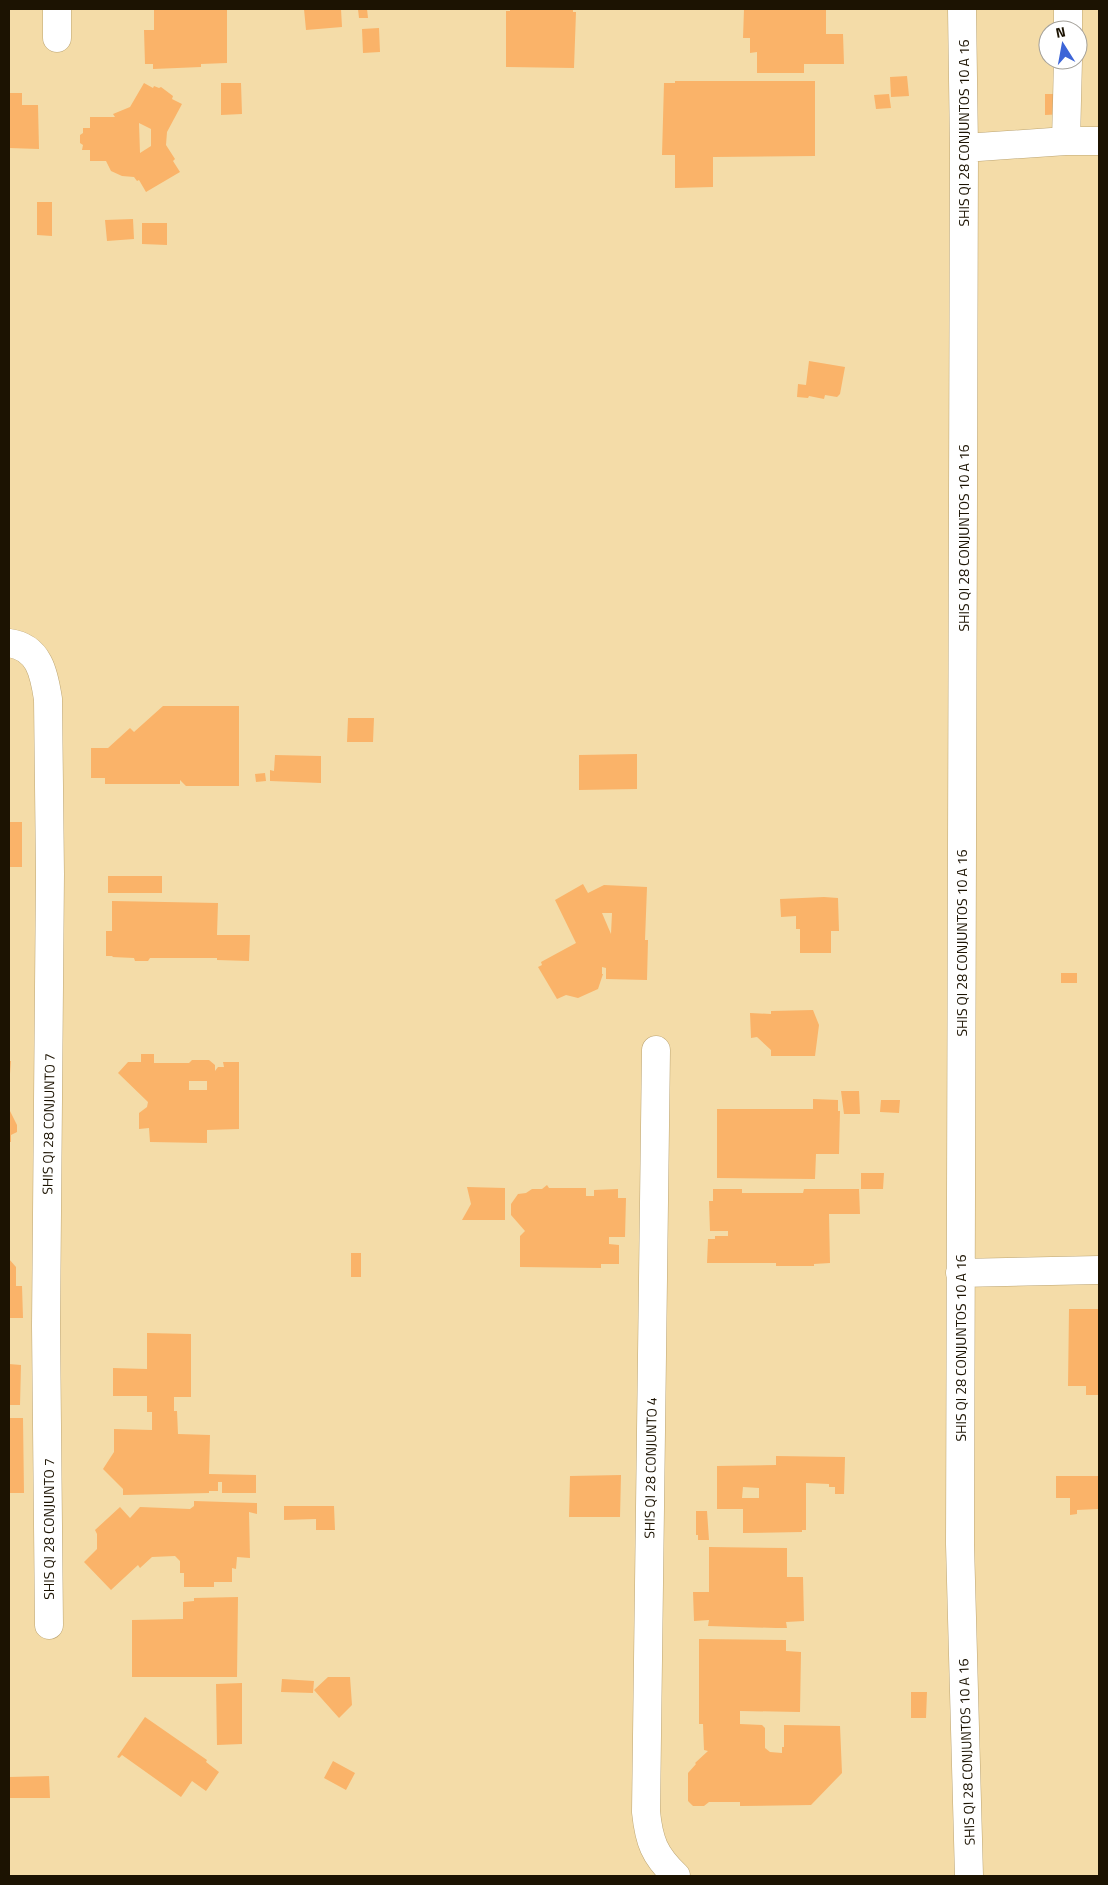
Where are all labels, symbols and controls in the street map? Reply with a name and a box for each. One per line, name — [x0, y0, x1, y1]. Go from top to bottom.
north arrow — [1038, 20, 1088, 70]
text: N — [1054, 21, 1067, 43]
street label: SHIS QI 28 CONJUNTOS 10 A 16 — [953, 39, 974, 227]
street label: SHIS QI 28 CONJUNTOS 10 A 16 — [953, 444, 974, 632]
street label: SHIS QI 28 CONJUNTOS 10 A 16 — [951, 849, 972, 1037]
street label: SHIS QI 28 CONJUNTO 7 — [36, 1053, 60, 1195]
street label: SHIS QI 28 CONJUNTOS 10 A 16 — [950, 1254, 971, 1442]
street label: SHIS QI 28 CONJUNTO 4 — [638, 1397, 662, 1539]
street label: SHIS QI 28 CONJUNTO 7 — [38, 1458, 59, 1600]
street label: SHIS QI 28 CONJUNTOS 10 A 16 — [952, 1658, 980, 1846]

